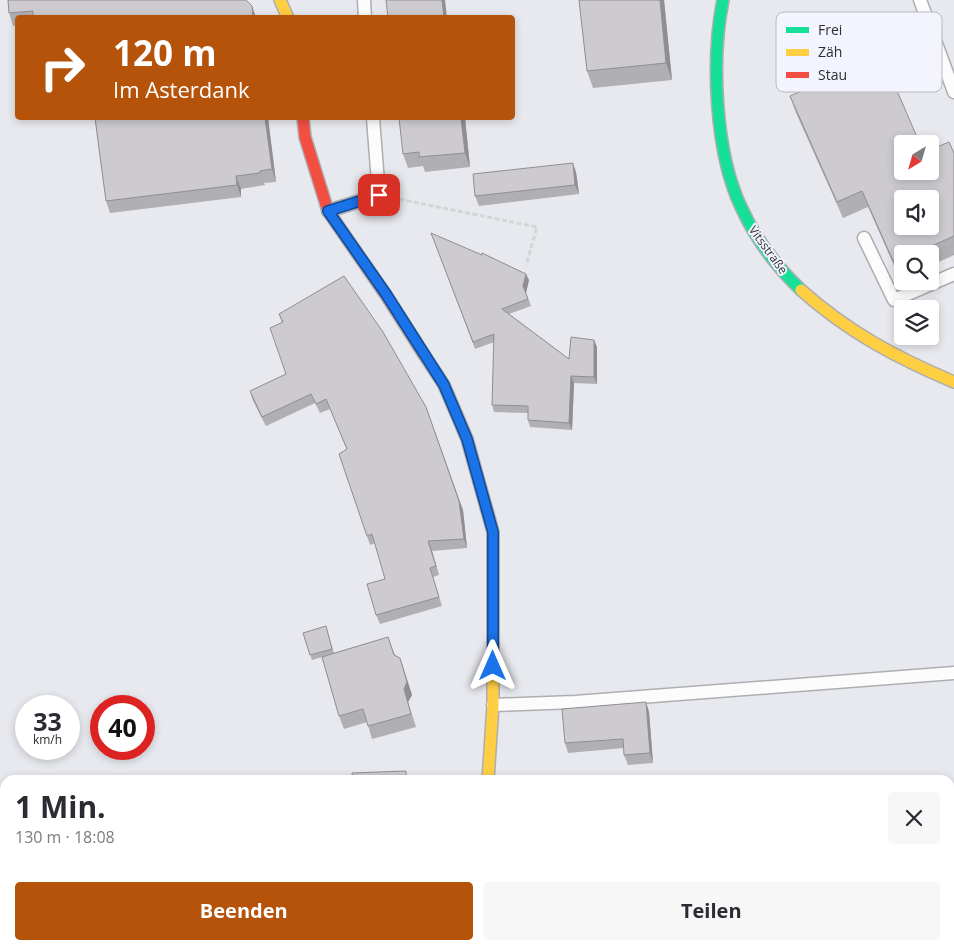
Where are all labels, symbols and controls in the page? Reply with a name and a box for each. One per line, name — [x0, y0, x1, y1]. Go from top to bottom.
legend — [776, 12, 942, 92]
text: Frei — [818, 20, 842, 39]
text: 120 m — [113, 29, 217, 76]
icon: right — [30, 35, 95, 100]
text: Zäh — [818, 42, 842, 61]
text: Stau — [818, 65, 847, 84]
text: Im Asterdank — [113, 74, 250, 104]
north arrow — [894, 135, 939, 180]
map controls — [894, 135, 939, 345]
pin — [358, 174, 400, 216]
icon: arrive — [365, 181, 393, 209]
button: sound — [894, 190, 939, 235]
street label: Vitsstraße — [745, 222, 792, 278]
button: search — [894, 245, 939, 290]
button: layers — [894, 300, 939, 345]
position arrow — [466, 639, 518, 691]
speed limit sign: 40 — [90, 695, 155, 760]
text: 33 — [33, 704, 62, 738]
text: km/h — [33, 731, 62, 748]
text: 1 Min. — [15, 786, 106, 827]
button: close — [888, 792, 940, 844]
text: 130 m · 18:08 — [15, 826, 115, 848]
button: Beenden — [15, 882, 473, 940]
button: Teilen — [483, 882, 940, 940]

